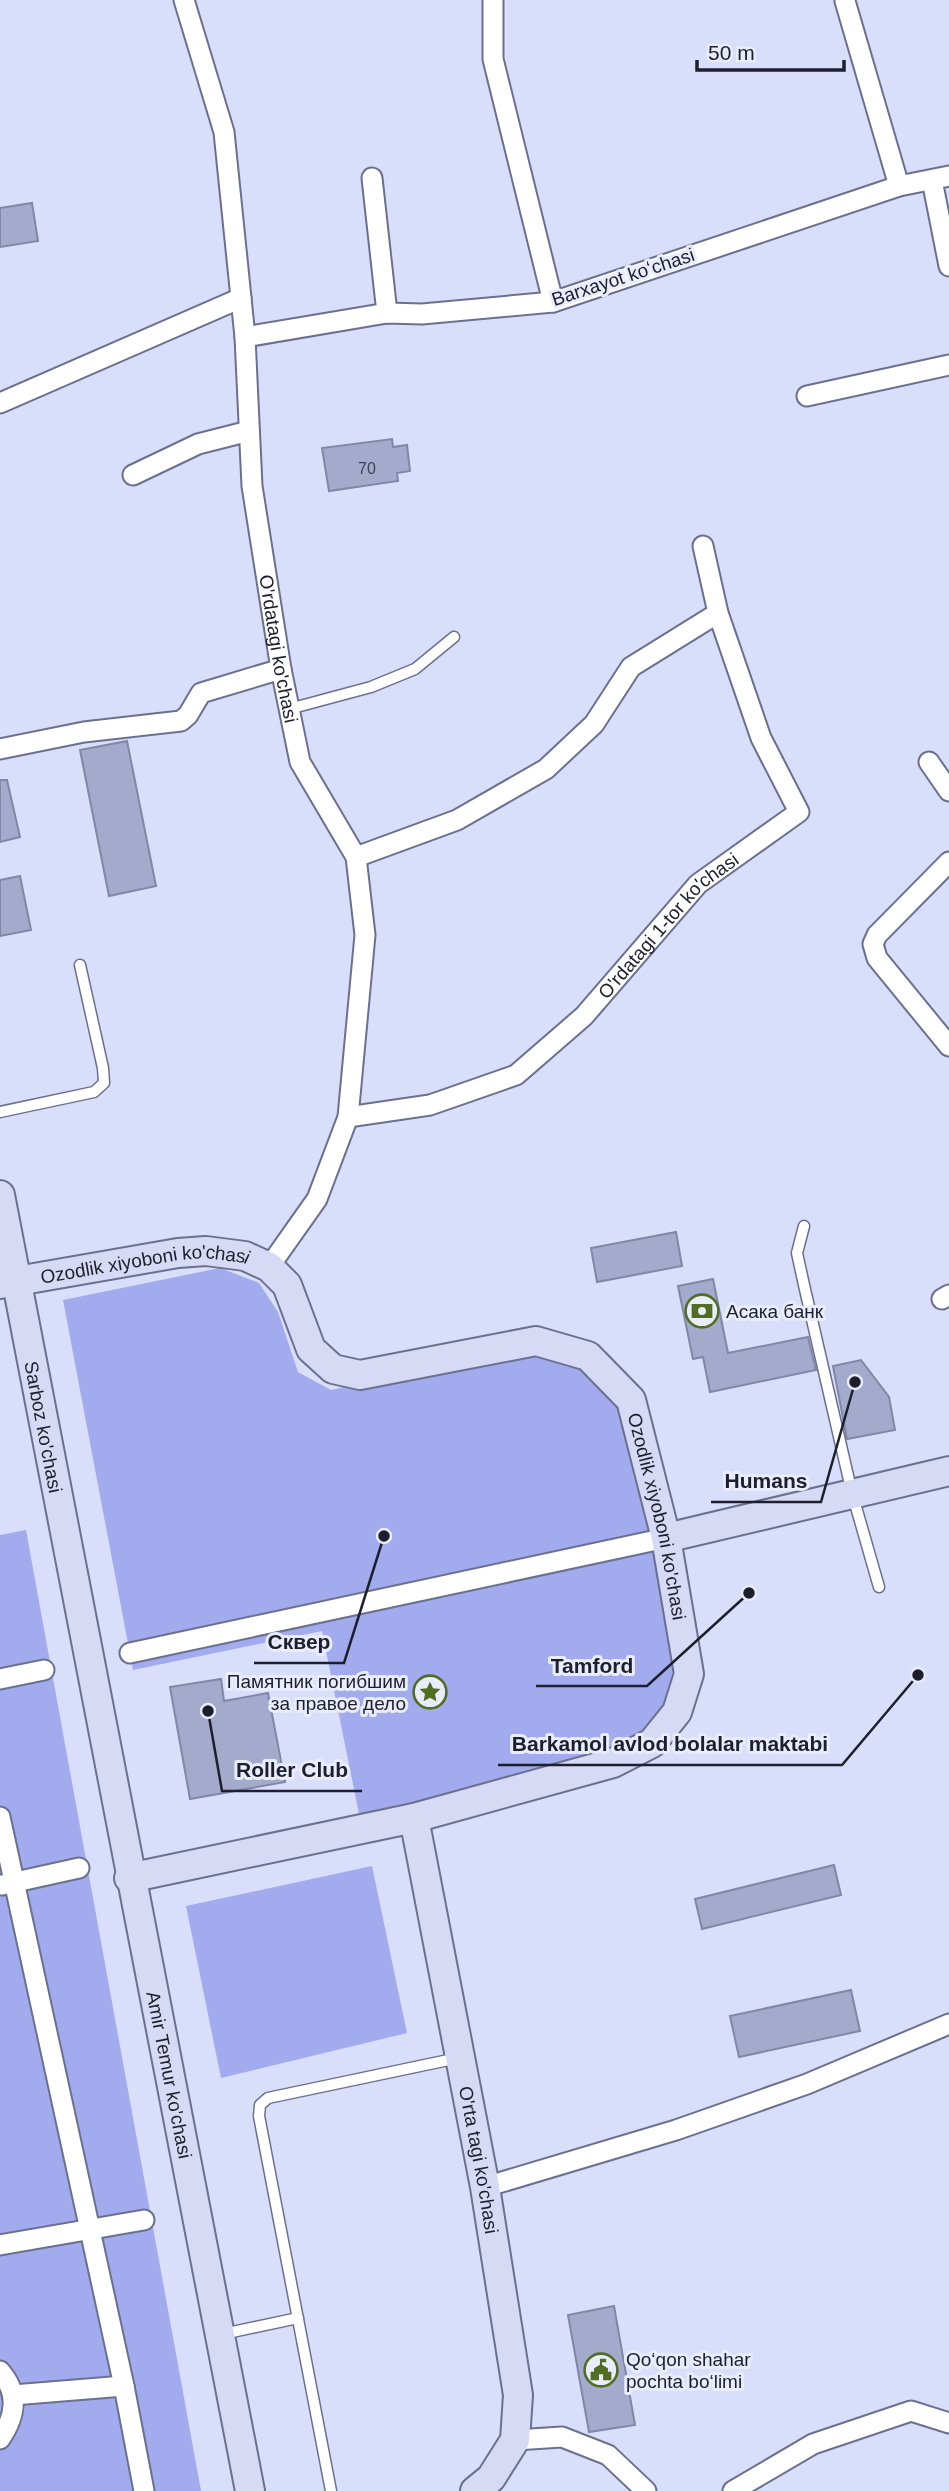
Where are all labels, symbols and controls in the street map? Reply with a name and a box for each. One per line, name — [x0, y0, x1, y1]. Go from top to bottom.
scale bar — [697, 28, 844, 72]
text: 50 m — [708, 41, 755, 64]
street label: Barxayot koʻchasi — [549, 244, 697, 310]
house number: 70 — [358, 460, 376, 477]
street label: O'rdatagi ko'chasi — [256, 573, 302, 725]
street label: O'rdatagi 1-tor ko'chasi — [594, 848, 742, 1003]
street label: Ozodlik xiyoboni ko'chasi — [39, 1241, 254, 1287]
bank icon: Асака банк — [683, 1292, 721, 1330]
place label: Асака банк — [726, 1301, 824, 1322]
street label: Sarboz ko'chasi — [21, 1359, 66, 1495]
street label: Ozodlik xiyoboni ko'chasi — [624, 1411, 690, 1622]
callout: Humans — [711, 1460, 821, 1502]
text: Humans — [725, 1469, 807, 1492]
callout: Сквер — [254, 1621, 344, 1663]
text: Сквер — [268, 1630, 330, 1653]
callout: Tamford — [536, 1644, 647, 1686]
text: Tamford — [551, 1654, 633, 1677]
place label: Памятник погибшим за правое дело — [227, 1671, 406, 1714]
place icon: Памятник погибшим за правое дело — [411, 1673, 449, 1711]
callout: Barkamol avlod bolalar maktabi — [498, 1723, 842, 1765]
text: Barkamol avlod bolalar maktabi — [512, 1732, 828, 1755]
callout: Roller Club — [222, 1749, 362, 1791]
text: Roller Club — [236, 1758, 348, 1781]
street label: Amir Temur ko'chasi — [143, 1989, 196, 2160]
street label: O'rta tagi ko'chasi — [455, 2084, 503, 2235]
place label: Qo‘qon shahar pochta bo‘limi — [626, 2349, 751, 2392]
public building icon: Qo‘qon shahar pochta bo‘limi — [582, 2351, 620, 2389]

